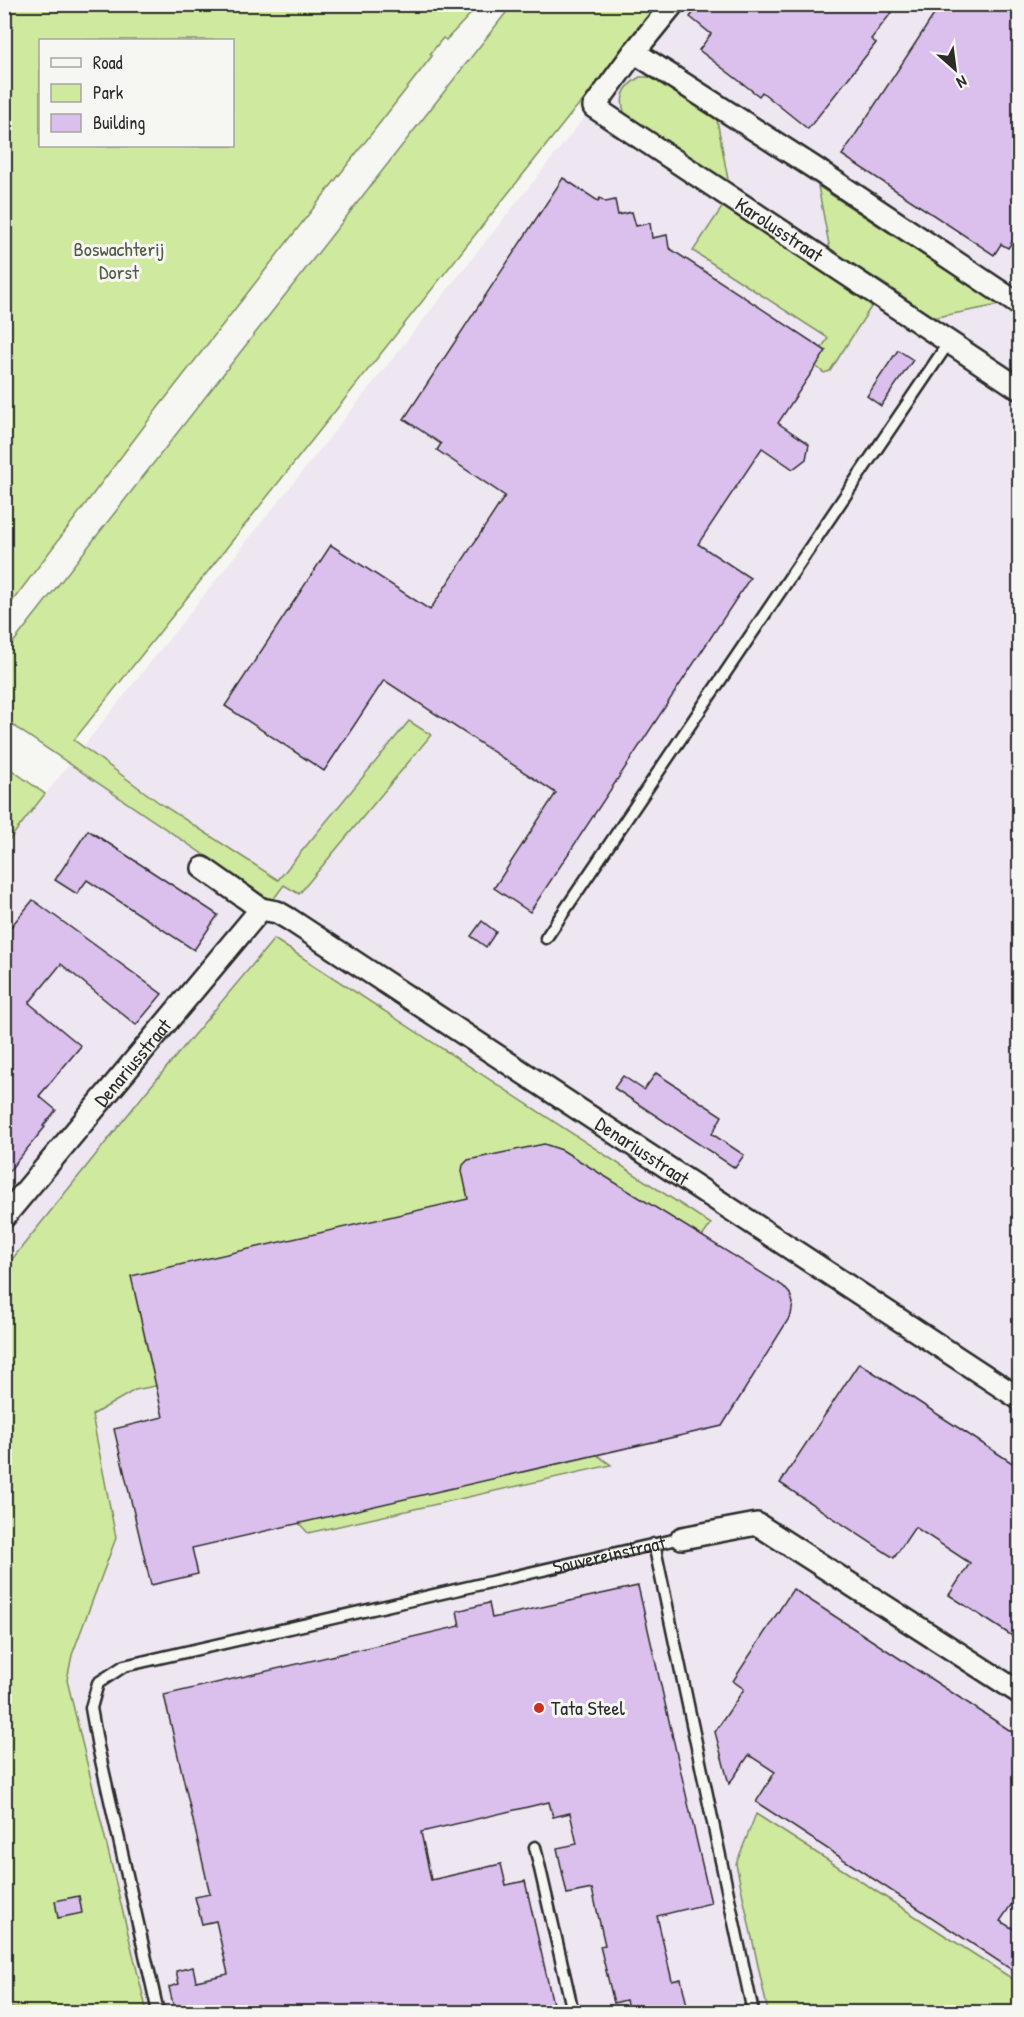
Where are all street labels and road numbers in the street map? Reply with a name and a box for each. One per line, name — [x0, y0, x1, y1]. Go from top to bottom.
street label: Karolusstraat — [730, 190, 829, 269]
street label: Denariusstraat — [88, 1012, 178, 1112]
street label: Denariusstraat — [591, 1110, 696, 1192]
street label: Souvereinstraat — [550, 1528, 669, 1580]

